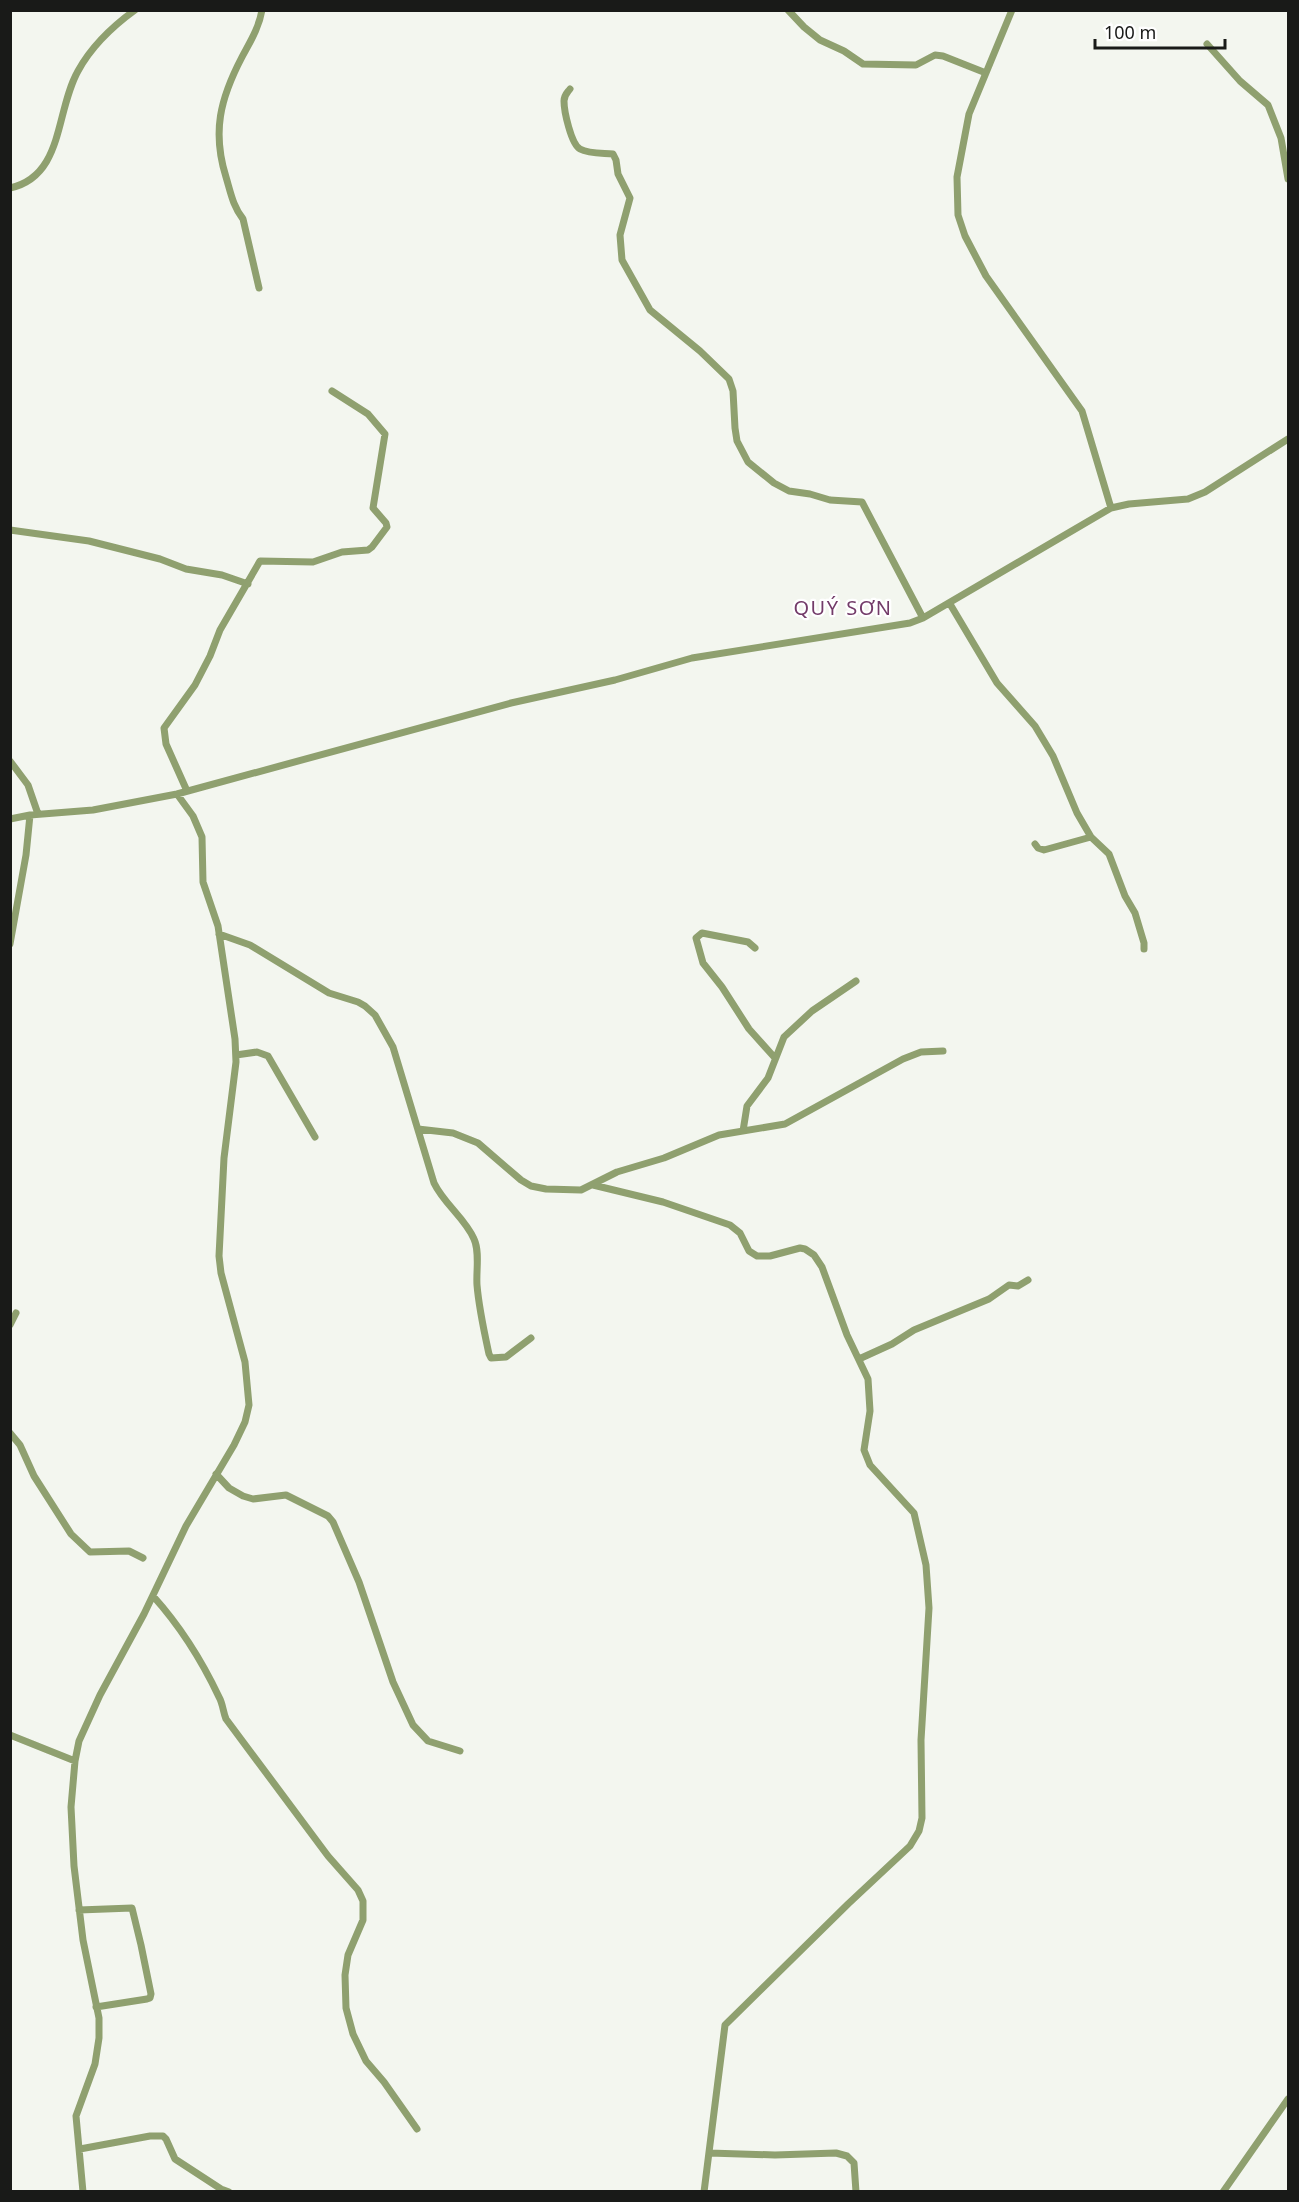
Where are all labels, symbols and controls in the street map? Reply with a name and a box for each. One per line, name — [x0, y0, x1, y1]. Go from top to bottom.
scale bar — [1095, 12, 1226, 50]
text: 100 m — [1104, 20, 1156, 44]
district label: QUÝ SƠN — [793, 594, 893, 621]

